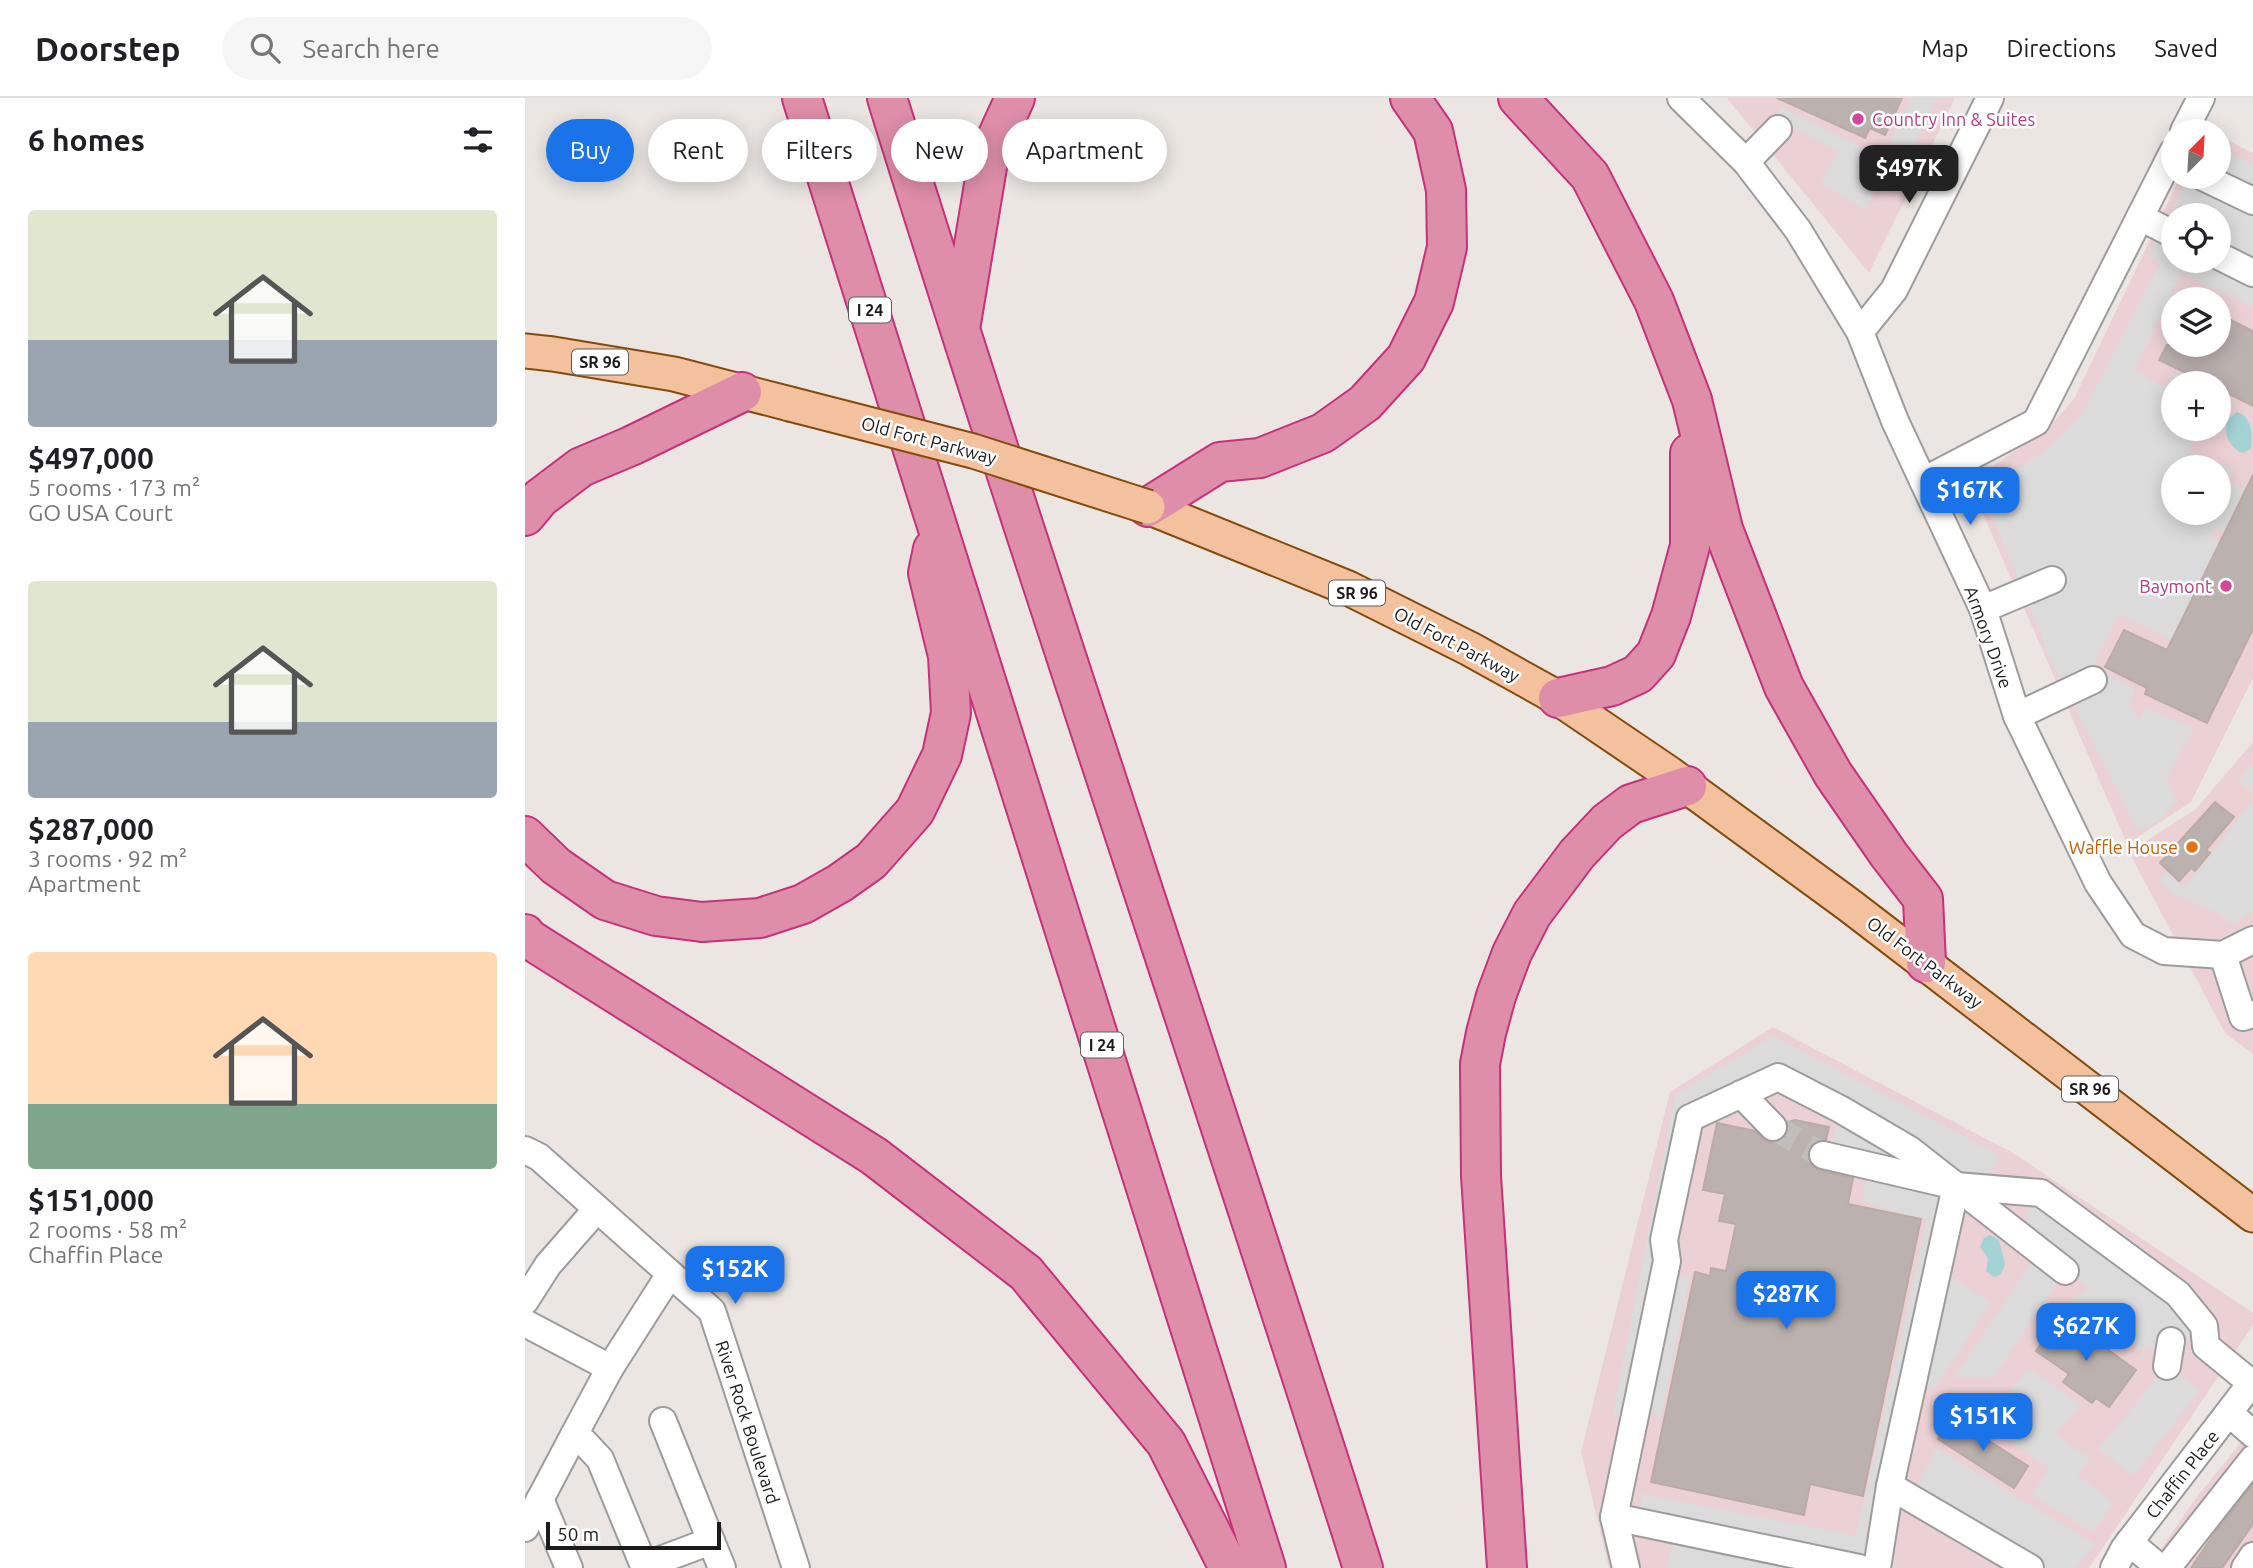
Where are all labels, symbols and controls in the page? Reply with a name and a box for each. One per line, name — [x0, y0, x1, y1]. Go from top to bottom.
search box — [222, 17, 712, 80]
icon: search — [246, 29, 284, 67]
text: Doorstep — [35, 30, 180, 67]
text: Search here — [302, 34, 440, 63]
text: Map — [1921, 35, 1968, 62]
text: Directions — [2006, 35, 2116, 62]
text: Saved — [2154, 35, 2218, 62]
place label: Country Inn & Suites — [1872, 109, 2035, 129]
marker: Country Inn & Suites — [1850, 111, 1866, 127]
chip: Buy — [546, 119, 634, 182]
chip: Rent — [648, 119, 748, 182]
chip: Filters — [762, 119, 877, 182]
chip: New — [891, 119, 988, 182]
chip: Apartment — [1002, 119, 1167, 182]
north arrow — [2161, 119, 2231, 189]
map controls — [2161, 119, 2231, 525]
icon: filters — [459, 121, 497, 159]
text: 6 homes — [28, 123, 145, 157]
pin: $497K — [1860, 146, 1958, 205]
text: $497K — [1875, 155, 1943, 180]
button: locate — [2161, 203, 2231, 273]
icon: home — [200, 256, 326, 382]
button: layers — [2161, 287, 2231, 357]
road number: I 24 — [849, 298, 891, 322]
road number: SR 96 — [572, 350, 628, 374]
button: + — [2161, 371, 2231, 441]
street label: Old Fort Parkway — [859, 412, 999, 468]
text: $497,000 — [28, 441, 154, 475]
button: − — [2161, 455, 2231, 525]
pin: $167K — [1921, 468, 2019, 527]
text: 5 rooms · 173 m² — [28, 475, 200, 500]
text: $167K — [1936, 477, 2004, 502]
text: GO USA Court — [28, 500, 173, 525]
place label: Baymont — [2139, 576, 2212, 596]
marker: Baymont — [2218, 578, 2234, 594]
road number: SR 96 — [1329, 580, 1385, 606]
street label: Armory Drive — [1961, 583, 2017, 691]
street label: Old Fort Parkway — [1391, 603, 1523, 686]
icon: home — [200, 627, 326, 753]
text: $287,000 — [28, 812, 154, 846]
place label: Waffle House — [2069, 837, 2178, 857]
marker: Waffle House — [2184, 839, 2200, 855]
text: 3 rooms · 92 m² — [28, 846, 187, 871]
text: Apartment — [28, 871, 141, 896]
street label: Old Fort Parkway — [1863, 912, 1987, 1012]
icon: home — [200, 998, 326, 1124]
road number: I 24 — [1081, 1032, 1123, 1057]
road number: SR 96 — [2062, 1077, 2118, 1102]
text: $151,000 — [28, 1183, 154, 1217]
text: 2 rooms · 58 m² — [28, 1217, 187, 1242]
text: Chaffin Place — [28, 1242, 164, 1267]
pin: $152K — [686, 1246, 784, 1306]
text: $152K — [701, 1256, 769, 1281]
pin: $287K — [1737, 1272, 1835, 1331]
text: $287K — [1752, 1281, 1820, 1306]
pin: $627K — [2037, 1304, 2135, 1363]
text: $627K — [2052, 1313, 2120, 1338]
street label: River Rock Boulevard — [712, 1338, 784, 1506]
pin: $151K — [1934, 1394, 2032, 1453]
text: $151K — [1949, 1403, 2017, 1428]
street label: Chaffin Place — [2141, 1426, 2223, 1522]
scale bar — [546, 1519, 721, 1551]
text: 50 m — [557, 1523, 599, 1545]

